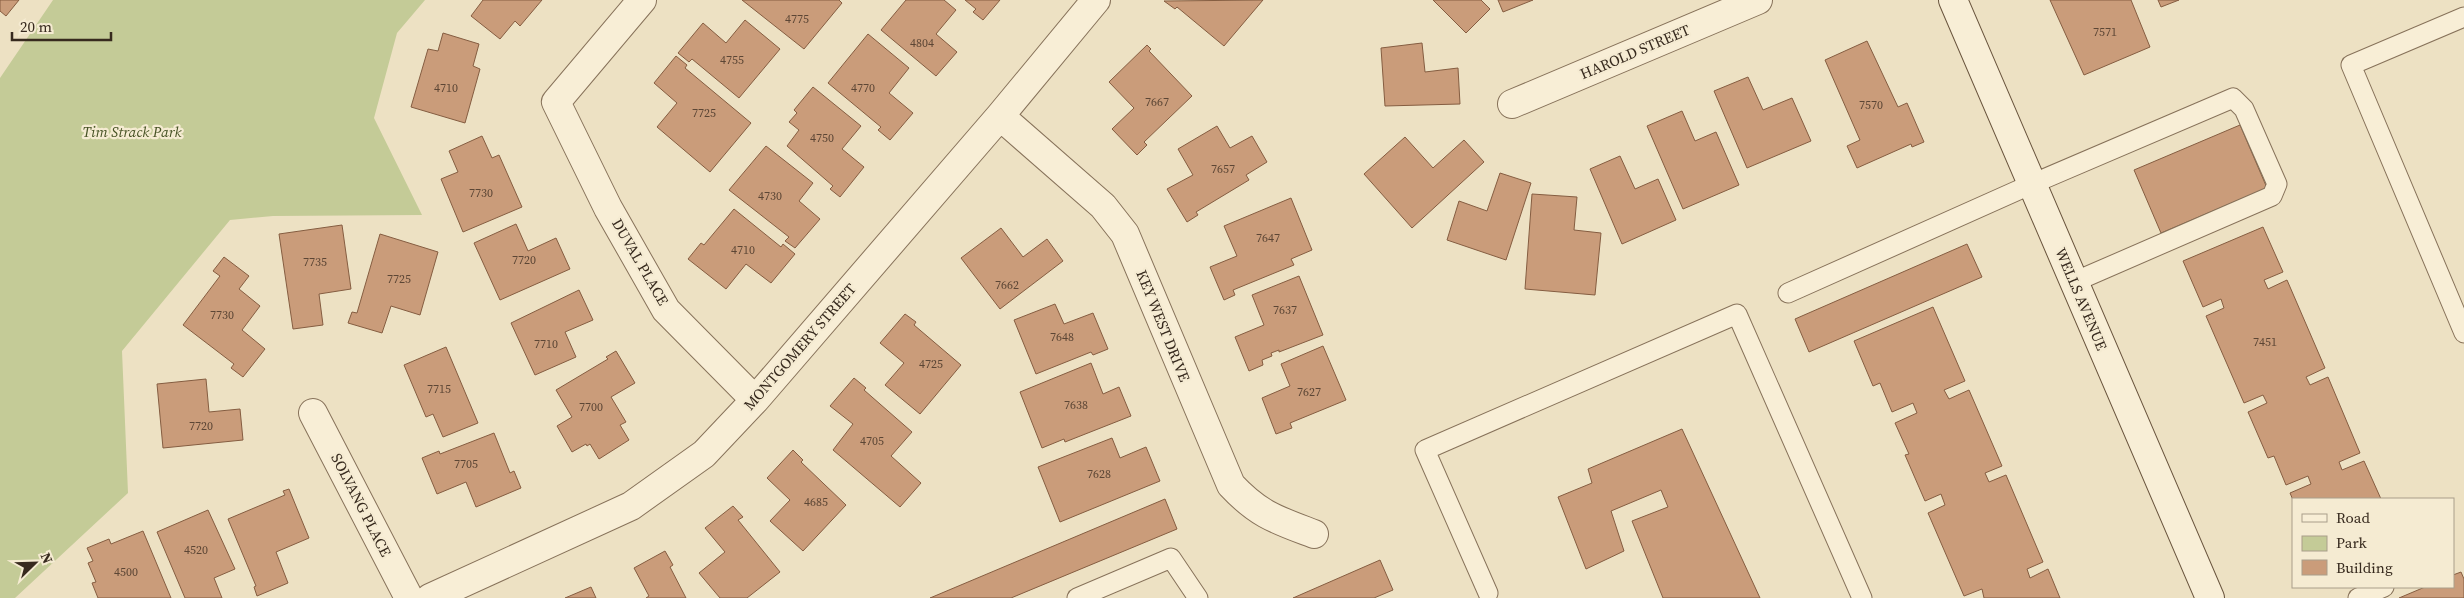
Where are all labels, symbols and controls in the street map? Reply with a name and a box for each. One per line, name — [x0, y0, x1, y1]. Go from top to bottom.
scale bar — [12, 10, 111, 42]
house number: 4775 — [785, 11, 809, 27]
text: 20 m — [20, 16, 52, 37]
street label: HAROLD STREET — [1577, 19, 1693, 84]
house number: 7571 — [2093, 24, 2117, 40]
house number: 4804 — [910, 35, 934, 51]
house number: 4755 — [720, 52, 744, 68]
house number: 4710 — [434, 80, 458, 96]
house number: 4770 — [851, 80, 875, 96]
house number: 7667 — [1145, 94, 1169, 110]
house number: 7570 — [1859, 97, 1883, 113]
house number: 7725 — [692, 105, 716, 121]
park label: Tim Strack Park — [82, 121, 182, 142]
house number: 4750 — [810, 130, 834, 146]
house number: 7657 — [1211, 161, 1235, 177]
house number: 7730 — [469, 185, 493, 201]
house number: 4730 — [758, 188, 782, 204]
street label: DUVAL PLACE — [607, 214, 674, 309]
house number: 7647 — [1256, 230, 1280, 246]
house number: 4710 — [731, 242, 755, 258]
street label: WELLS AVENUE — [2050, 244, 2113, 353]
house number: 7720 — [512, 252, 536, 268]
house number: 7735 — [303, 254, 327, 270]
street label: KEY WEST DRIVE — [1131, 267, 1195, 385]
house number: 7725 — [387, 271, 411, 287]
house number: 7662 — [995, 277, 1019, 293]
street label: MONTGOMERY STREET — [739, 279, 861, 415]
house number: 7637 — [1273, 302, 1297, 318]
house number: 7730 — [210, 307, 234, 323]
house number: 7648 — [1050, 329, 1074, 345]
house number: 7451 — [2253, 334, 2277, 350]
house number: 7710 — [534, 336, 558, 352]
house number: 4725 — [919, 356, 943, 372]
house number: 7715 — [427, 381, 451, 397]
house number: 7627 — [1297, 384, 1321, 400]
house number: 7638 — [1064, 397, 1088, 413]
house number: 7700 — [579, 399, 603, 415]
house number: 7720 — [189, 418, 213, 434]
house number: 4705 — [860, 433, 884, 449]
street label: SOLVANG PLACE — [326, 450, 396, 560]
house number: 7705 — [454, 456, 478, 472]
house number: 7628 — [1087, 466, 1111, 482]
house number: 4685 — [804, 494, 828, 510]
legend — [2292, 498, 2454, 588]
text: Road — [2336, 507, 2370, 528]
text: Park — [2336, 532, 2368, 553]
north arrow — [10, 538, 60, 588]
house number: 4520 — [184, 542, 208, 558]
text: N — [36, 549, 58, 567]
text: Building — [2336, 557, 2393, 578]
house number: 4500 — [114, 564, 138, 580]

